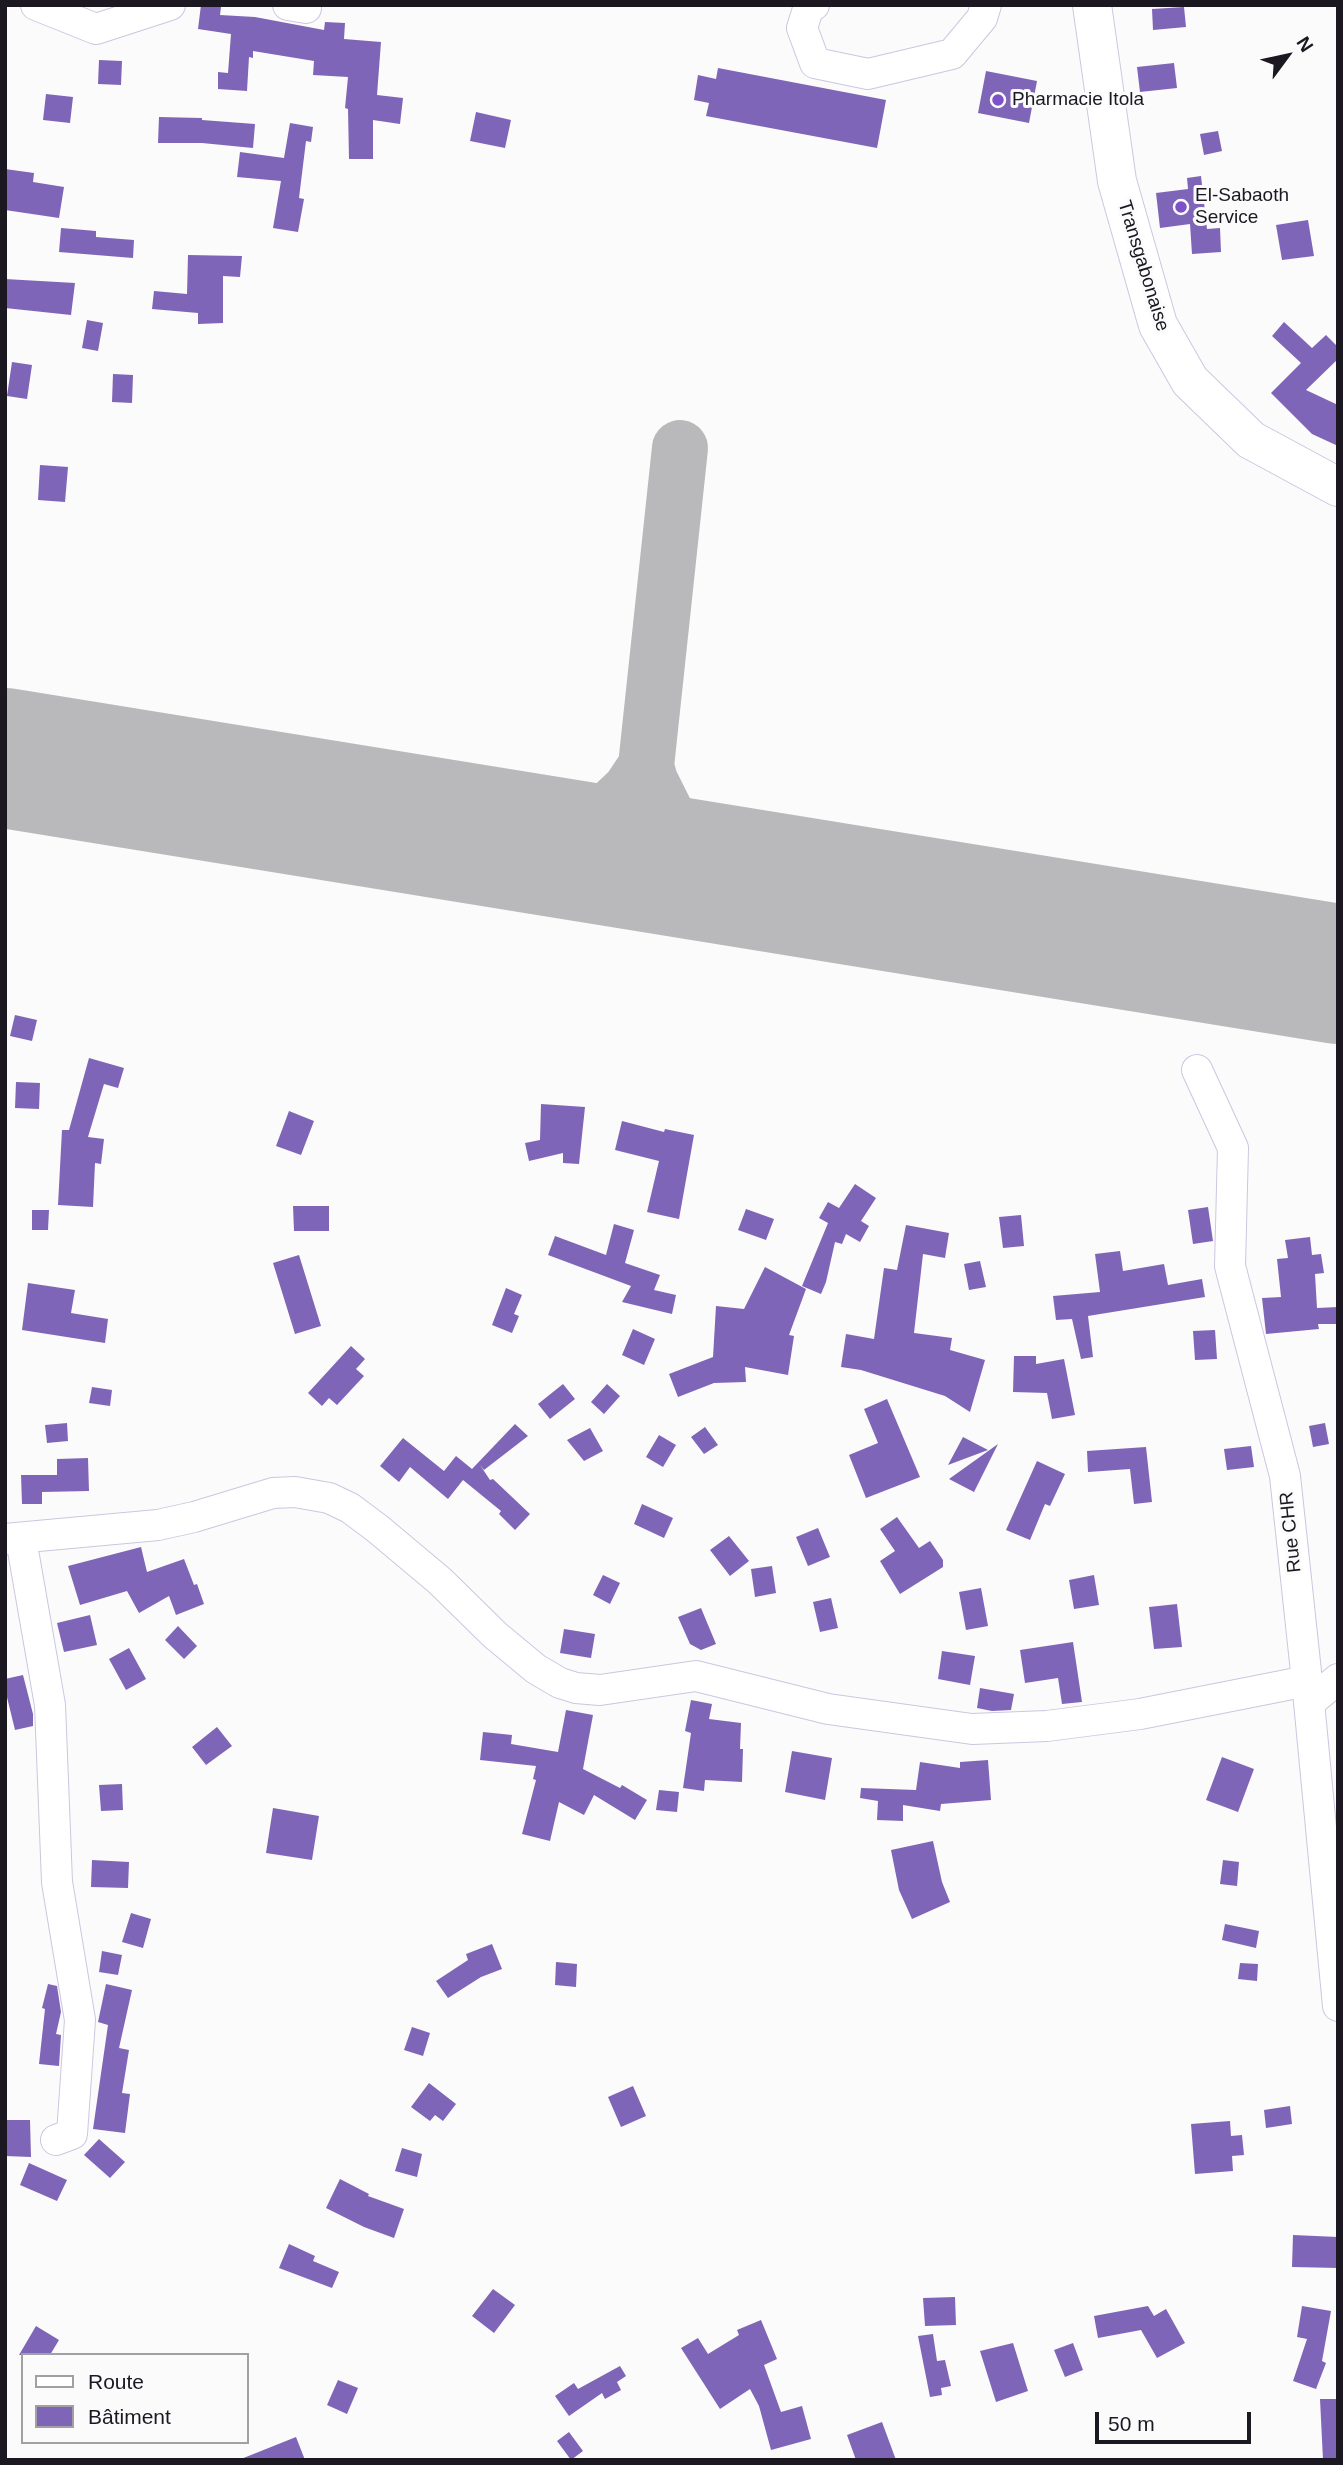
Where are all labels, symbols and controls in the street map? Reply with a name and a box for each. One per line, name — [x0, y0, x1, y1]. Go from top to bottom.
north arrow — [1252, 21, 1322, 91]
text: N — [1292, 33, 1318, 56]
place label: Pharmacie Itola — [1012, 89, 1144, 111]
marker: Pharmacie Itola — [990, 92, 1006, 108]
place label: El-Sabaoth Service — [1195, 185, 1289, 229]
street label: Transgabonaise — [1112, 198, 1174, 334]
marker: El-Sabaoth Service — [1173, 199, 1189, 215]
street label: Rue CHR — [1275, 1490, 1307, 1574]
legend — [21, 2353, 248, 2444]
text: Route — [88, 2370, 144, 2393]
scale bar — [1098, 2398, 1254, 2442]
text: Bâtiment — [88, 2405, 171, 2428]
text: 50 m — [1108, 2412, 1155, 2435]

